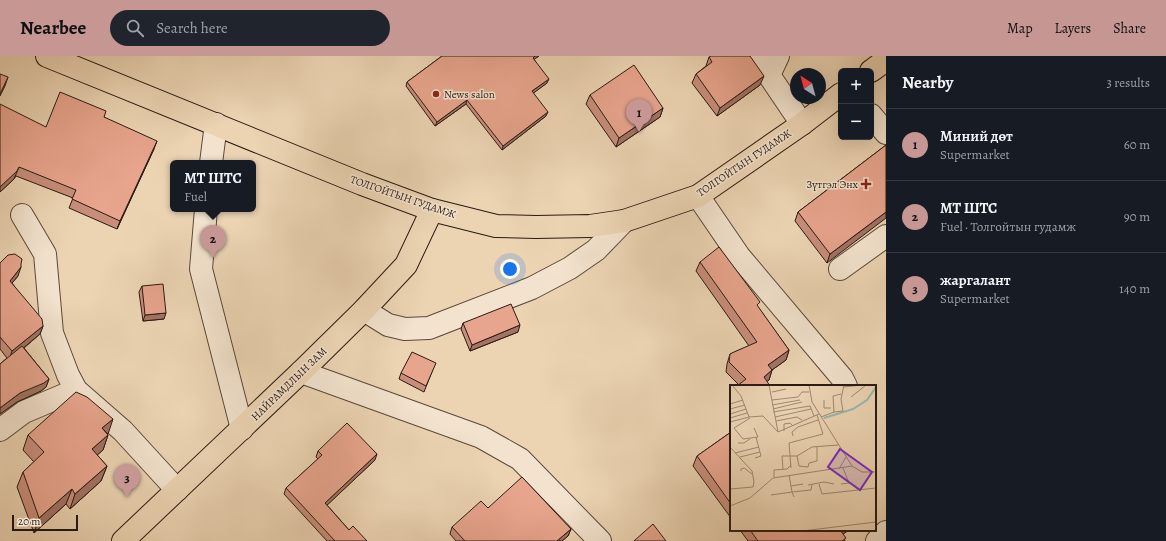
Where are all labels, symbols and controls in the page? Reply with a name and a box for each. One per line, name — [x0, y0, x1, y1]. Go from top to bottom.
search box — [110, 10, 390, 46]
text: Nearbee — [20, 15, 86, 41]
icon: search — [124, 17, 146, 39]
text: Search here — [156, 18, 228, 38]
text: Map — [1007, 19, 1033, 38]
text: Layers — [1055, 19, 1091, 38]
text: Share — [1113, 19, 1146, 38]
north arrow — [790, 68, 826, 104]
map controls — [838, 68, 874, 140]
button: + — [838, 68, 874, 104]
text: Nearby — [902, 71, 953, 94]
text: 3 results — [1106, 74, 1150, 91]
place label: News salon — [444, 87, 495, 102]
marker: News salon — [431, 89, 441, 99]
pin: 1 — [626, 99, 652, 132]
button: − — [838, 104, 874, 140]
street label: ТОЛГОЙТЫН ГУДАМЖ — [694, 126, 794, 200]
text: Миний дөт — [940, 126, 1013, 146]
text: 1 — [913, 136, 917, 153]
text: 60 m — [1124, 136, 1150, 153]
text: Supermarket — [940, 146, 1010, 163]
popup — [170, 160, 256, 212]
text: МТ ШТС — [184, 168, 242, 188]
street label: ТОЛГОЙТЫН ГУДАМЖ — [348, 172, 458, 222]
place label: Зүтгэл Энх — [807, 177, 859, 192]
marker: Зүтгэл Энх — [861, 179, 871, 189]
text: Fuel — [184, 188, 207, 205]
text: МТ ШТС — [940, 198, 997, 218]
text: 2 — [912, 208, 918, 225]
text: 90 m — [1124, 208, 1150, 225]
text: Fuel · Толгойтын гудамж — [940, 218, 1076, 235]
pin: 2 — [200, 225, 226, 258]
your location — [500, 259, 520, 279]
text: жаргалант — [940, 270, 1011, 290]
text: 3 — [912, 280, 918, 297]
text: 140 m — [1119, 280, 1150, 297]
text: Supermarket — [940, 290, 1010, 307]
street label: НАЙРАМДЛЫН ЗАМ — [248, 344, 330, 424]
inset map — [730, 385, 876, 531]
pin: 3 — [114, 464, 140, 497]
scale bar — [12, 513, 78, 532]
text: 20 m — [18, 514, 40, 529]

